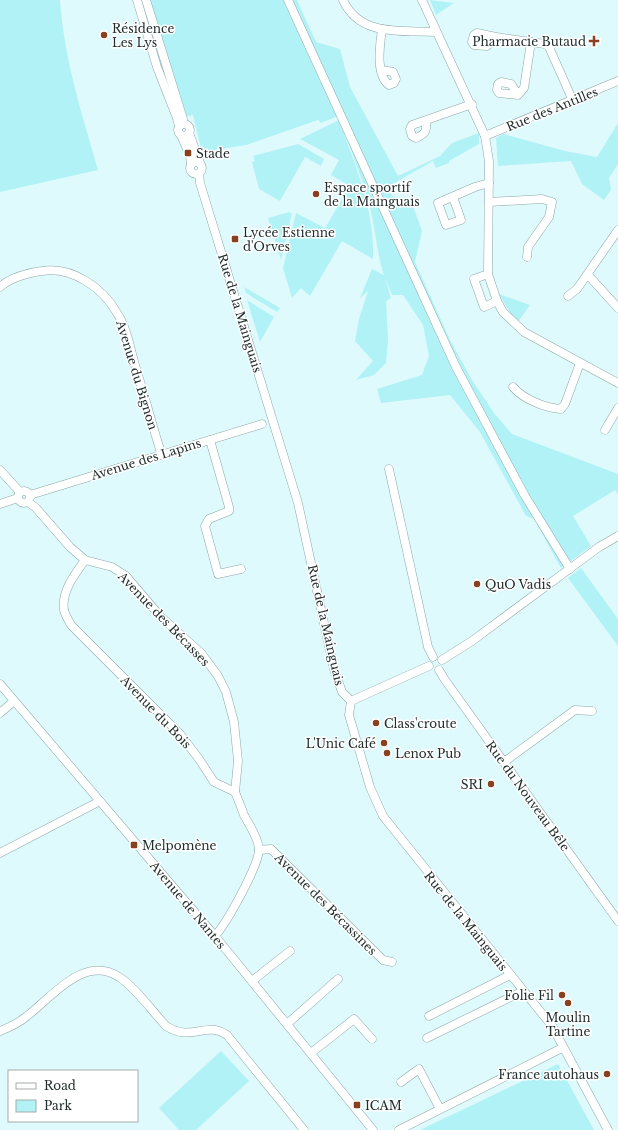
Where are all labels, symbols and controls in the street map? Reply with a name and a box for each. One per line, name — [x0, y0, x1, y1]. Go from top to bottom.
place label: Résidence Les Lys — [112, 21, 174, 50]
marker: Résidence Les Lys — [99, 30, 109, 40]
place label: Pharmacie Butaud — [472, 34, 586, 49]
marker: Pharmacie Butaud — [589, 36, 599, 46]
street label: Rue des Antilles — [504, 84, 600, 134]
place label: Stade — [196, 146, 230, 161]
marker: Stade — [183, 148, 193, 158]
place label: Espace sportif de la Mainguais — [324, 180, 420, 209]
marker: Espace sportif de la Mainguais — [311, 189, 321, 199]
place label: Lycée Estienne d'Orves — [243, 225, 335, 254]
marker: Lycée Estienne d'Orves — [230, 234, 240, 244]
street label: Rue de la Mainguais — [215, 252, 265, 374]
street label: Avenue du Bignon — [113, 318, 161, 432]
street label: Avenue des Lapins — [88, 435, 203, 483]
street label: Rue de la Mainguais — [305, 563, 347, 687]
street label: Avenue des Bécasses — [114, 568, 213, 669]
place label: QuO Vadis — [485, 577, 551, 592]
marker: QuO Vadis — [472, 579, 482, 589]
street label: Avenue du Bois — [117, 672, 195, 751]
place label: Class'croute — [384, 716, 457, 731]
marker: Class'croute — [371, 718, 381, 728]
place label: L'Unic Café — [306, 736, 376, 751]
marker: L'Unic Café — [379, 738, 389, 748]
street label: Rue du Nouveau Bêle — [483, 738, 573, 854]
place label: Lenox Pub — [395, 746, 461, 761]
marker: Lenox Pub — [382, 748, 392, 758]
place label: SRI — [461, 777, 483, 792]
marker: SRI — [486, 779, 496, 789]
place label: Melpomène — [142, 838, 217, 853]
marker: Melpomène — [129, 840, 139, 850]
street label: Avenue des Bécassines — [271, 849, 380, 958]
street label: Avenue de Nantes — [146, 857, 229, 952]
street label: Rue de la Mainguais — [421, 868, 511, 974]
place label: Folie Fil — [504, 988, 554, 1003]
marker: Folie Fil — [557, 990, 567, 1000]
marker: Moulin Tartine — [563, 998, 573, 1008]
place label: Moulin Tartine — [546, 1010, 590, 1039]
place label: France autohaus — [498, 1067, 599, 1082]
marker: France autohaus — [602, 1069, 612, 1079]
legend — [8, 1070, 138, 1122]
text: Road — [44, 1078, 76, 1093]
text: Park — [44, 1098, 72, 1113]
place label: ICAM — [365, 1098, 402, 1113]
marker: ICAM — [352, 1100, 362, 1110]

